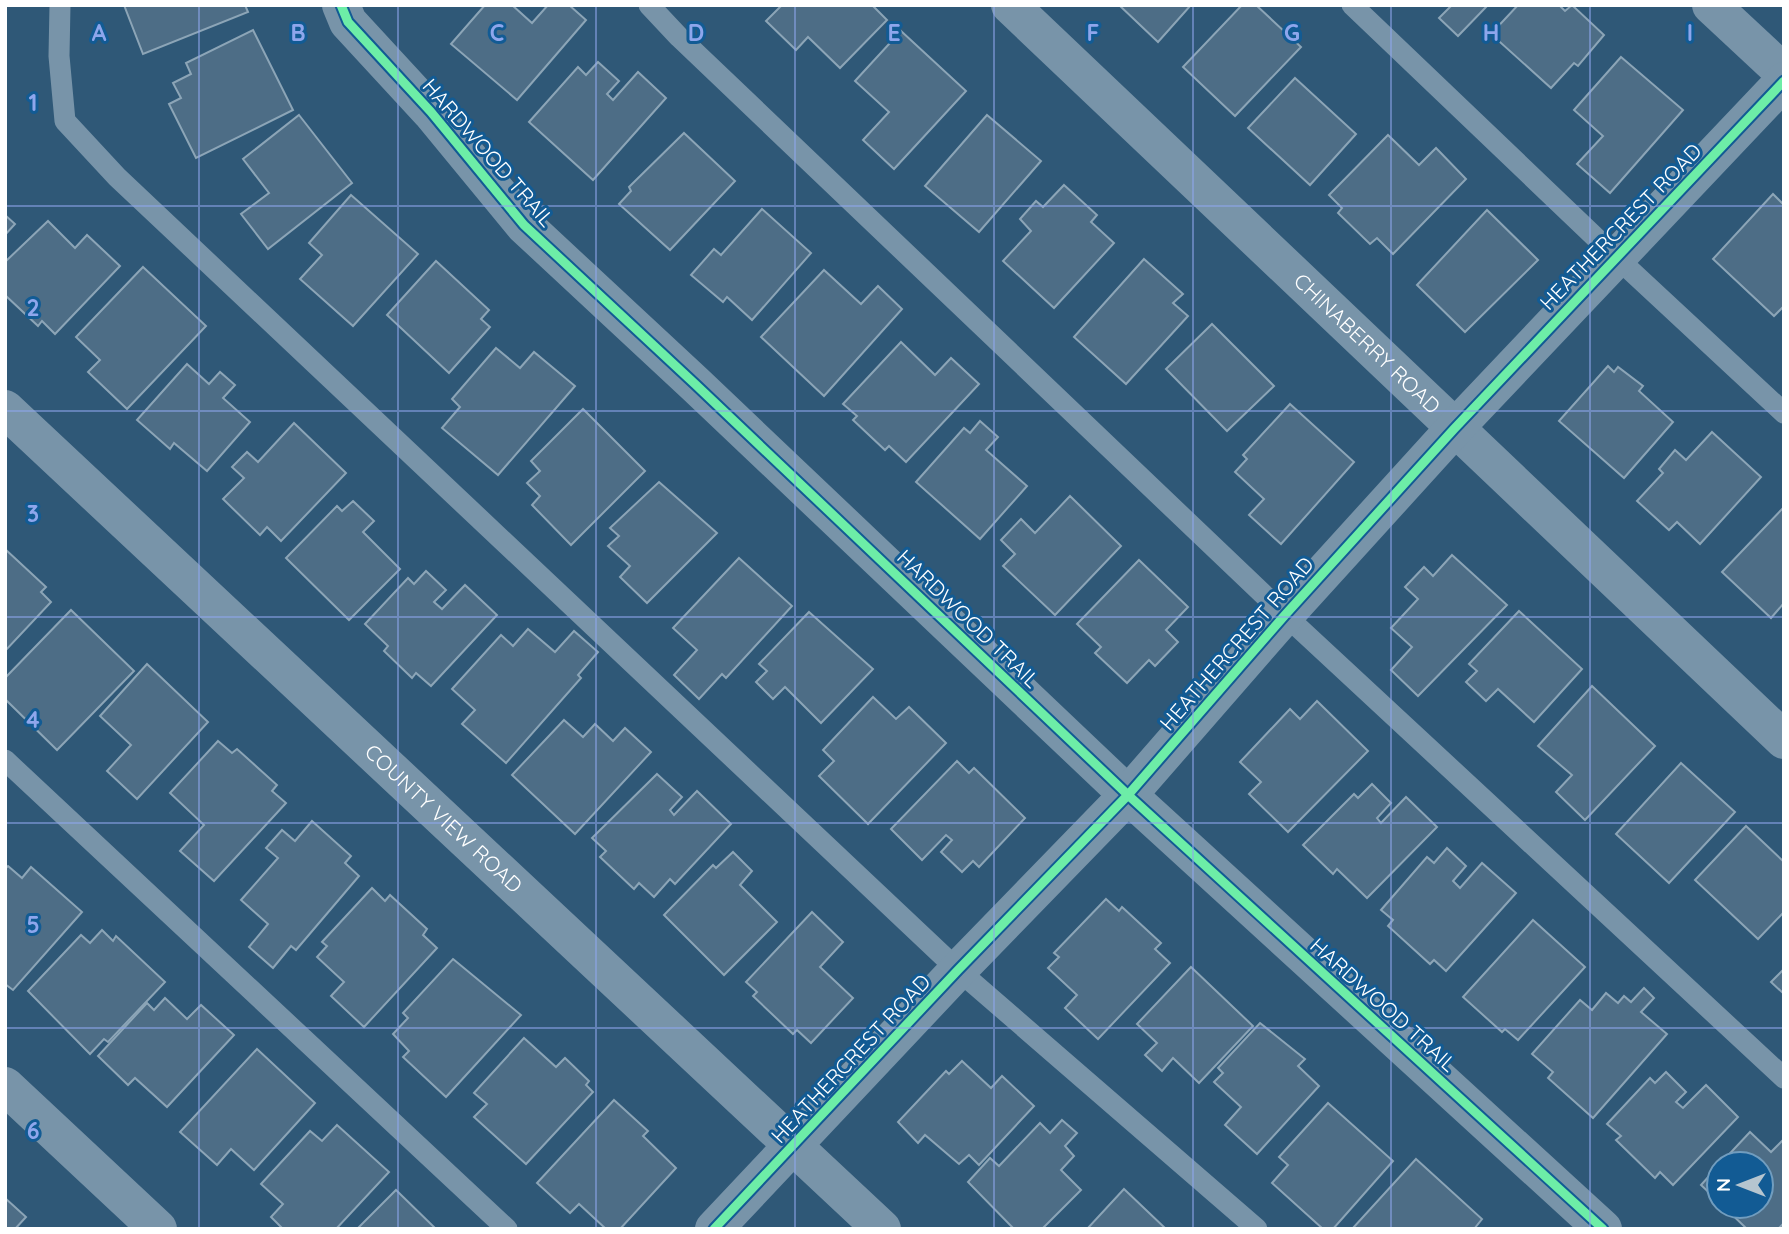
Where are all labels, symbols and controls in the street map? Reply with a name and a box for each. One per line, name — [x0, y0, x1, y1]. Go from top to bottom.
text: A — [92, 18, 107, 47]
text: B — [290, 18, 306, 47]
text: C — [490, 18, 504, 47]
text: D — [688, 18, 704, 47]
text: E — [887, 18, 901, 47]
text: F — [1087, 18, 1099, 47]
text: G — [1284, 18, 1300, 47]
text: H — [1483, 18, 1499, 47]
text: I — [1687, 18, 1693, 47]
street label: HARDWOOD TRAIL — [417, 73, 560, 232]
text: 1 — [29, 88, 37, 117]
street label: HEATHERCREST ROAD — [1534, 138, 1707, 315]
street label: CHINABERRY ROAD — [1289, 267, 1446, 419]
text: 2 — [26, 293, 40, 322]
text: 3 — [27, 499, 39, 528]
street label: HARDWOOD TRAIL — [892, 544, 1045, 693]
street label: HEATHERCREST ROAD — [1154, 551, 1319, 736]
text: 4 — [26, 705, 40, 734]
street label: COUNTY VIEW ROAD — [360, 738, 528, 898]
text: 5 — [26, 910, 40, 939]
street label: HARDWOOD TRAIL — [1305, 932, 1462, 1077]
street label: HEATHERCREST ROAD — [765, 968, 935, 1148]
text: 6 — [27, 1116, 39, 1145]
north arrow — [1705, 1150, 1775, 1220]
text: N — [1711, 1178, 1735, 1192]

